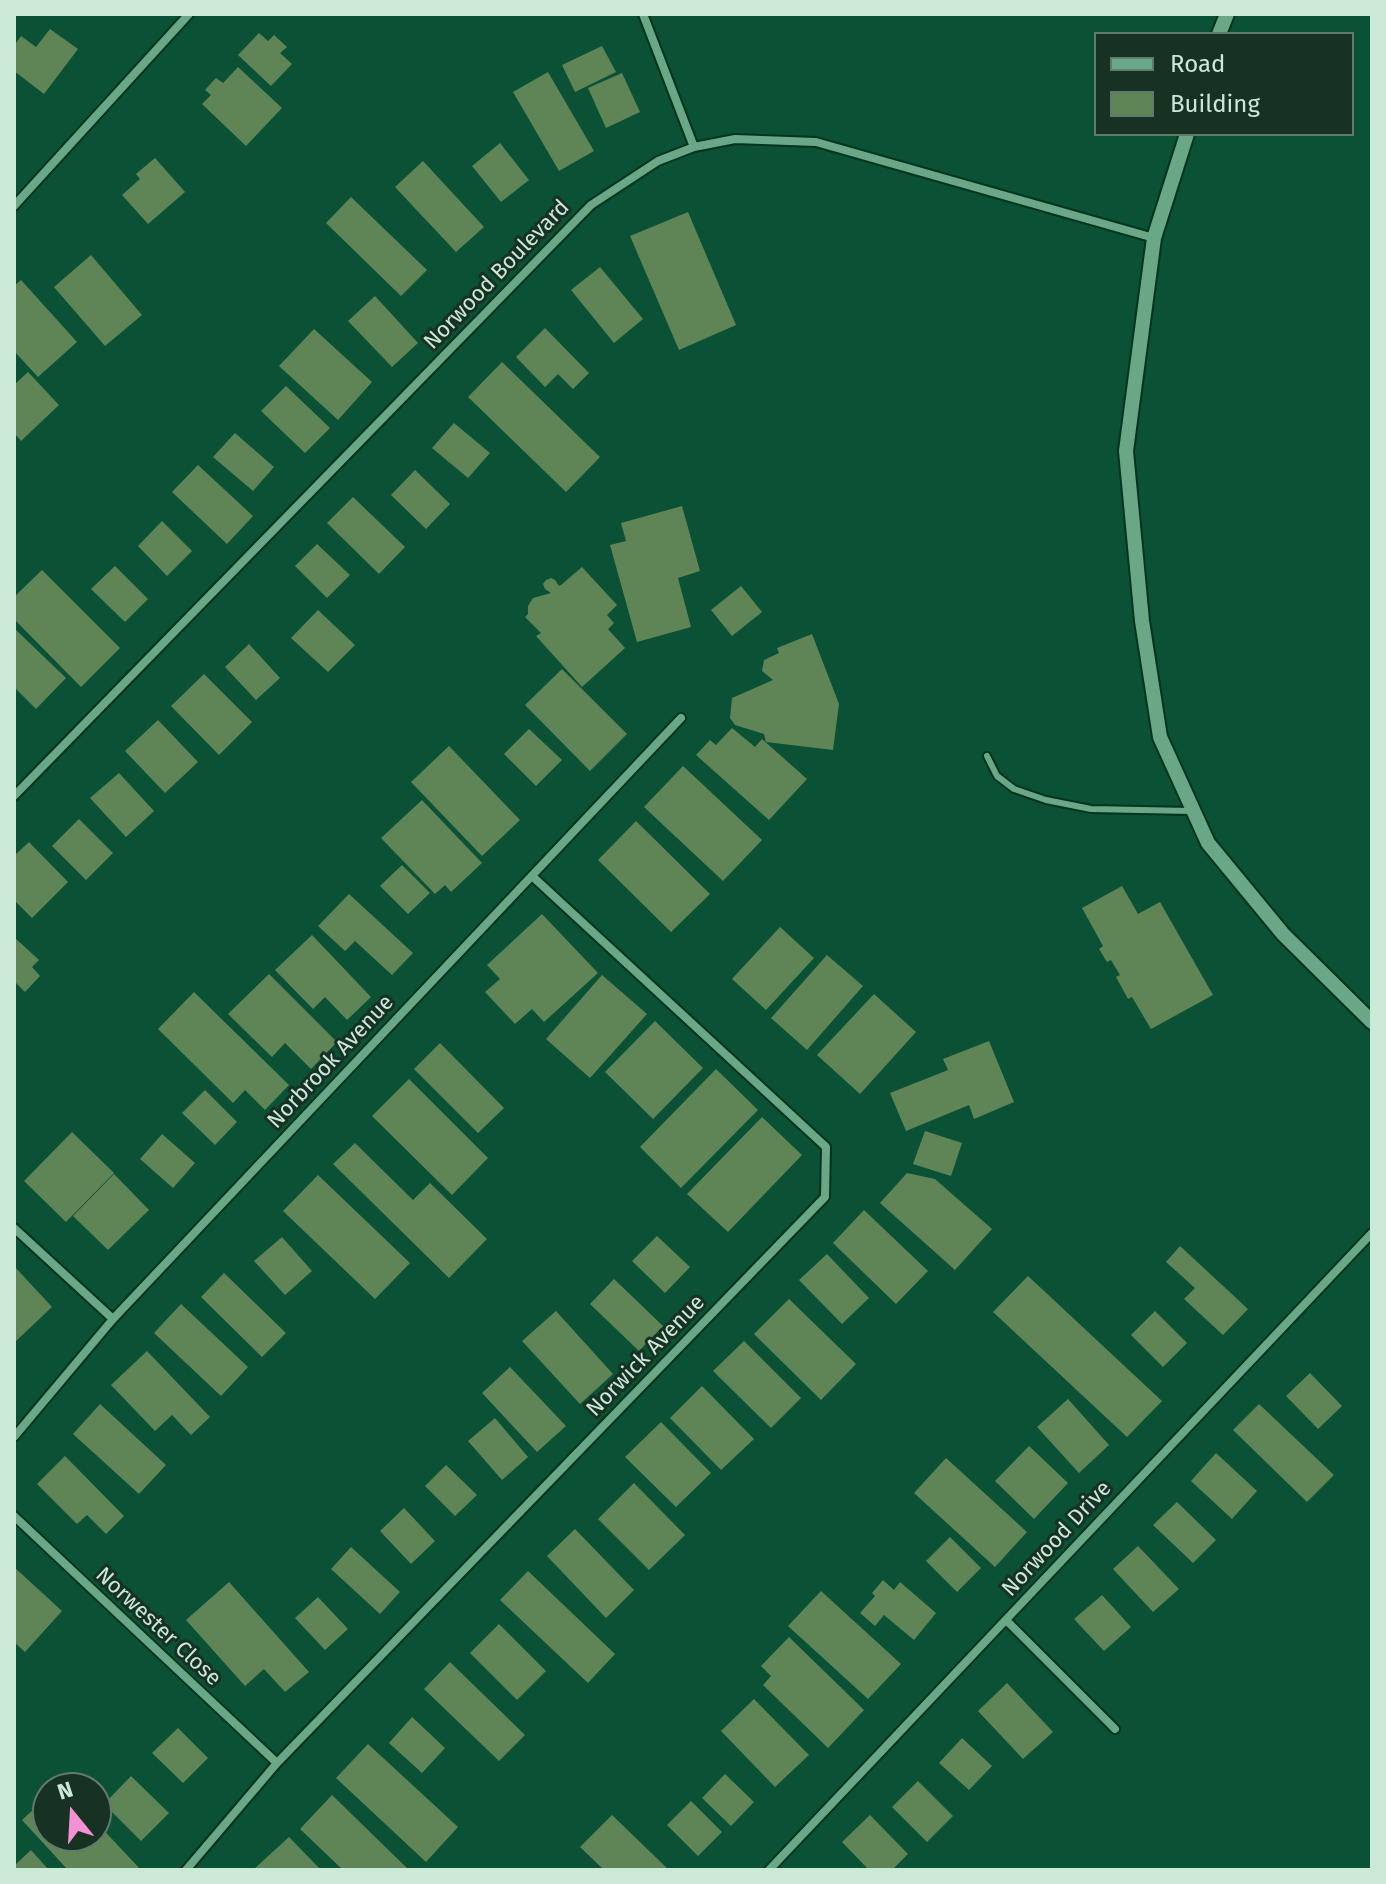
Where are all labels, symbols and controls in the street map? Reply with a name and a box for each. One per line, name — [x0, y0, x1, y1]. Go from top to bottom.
legend — [1094, 32, 1354, 136]
text: Road — [1170, 50, 1225, 78]
text: Building — [1170, 90, 1260, 118]
street label: Norwood Boulevard — [419, 195, 575, 355]
street label: Norbrook Avenue — [262, 990, 400, 1134]
street label: Norwick Avenue — [581, 1290, 711, 1422]
street label: Norwood Drive — [997, 1476, 1117, 1602]
street label: Norwester Close — [90, 1562, 226, 1692]
north arrow — [32, 1772, 112, 1852]
text: N — [54, 1776, 76, 1806]

